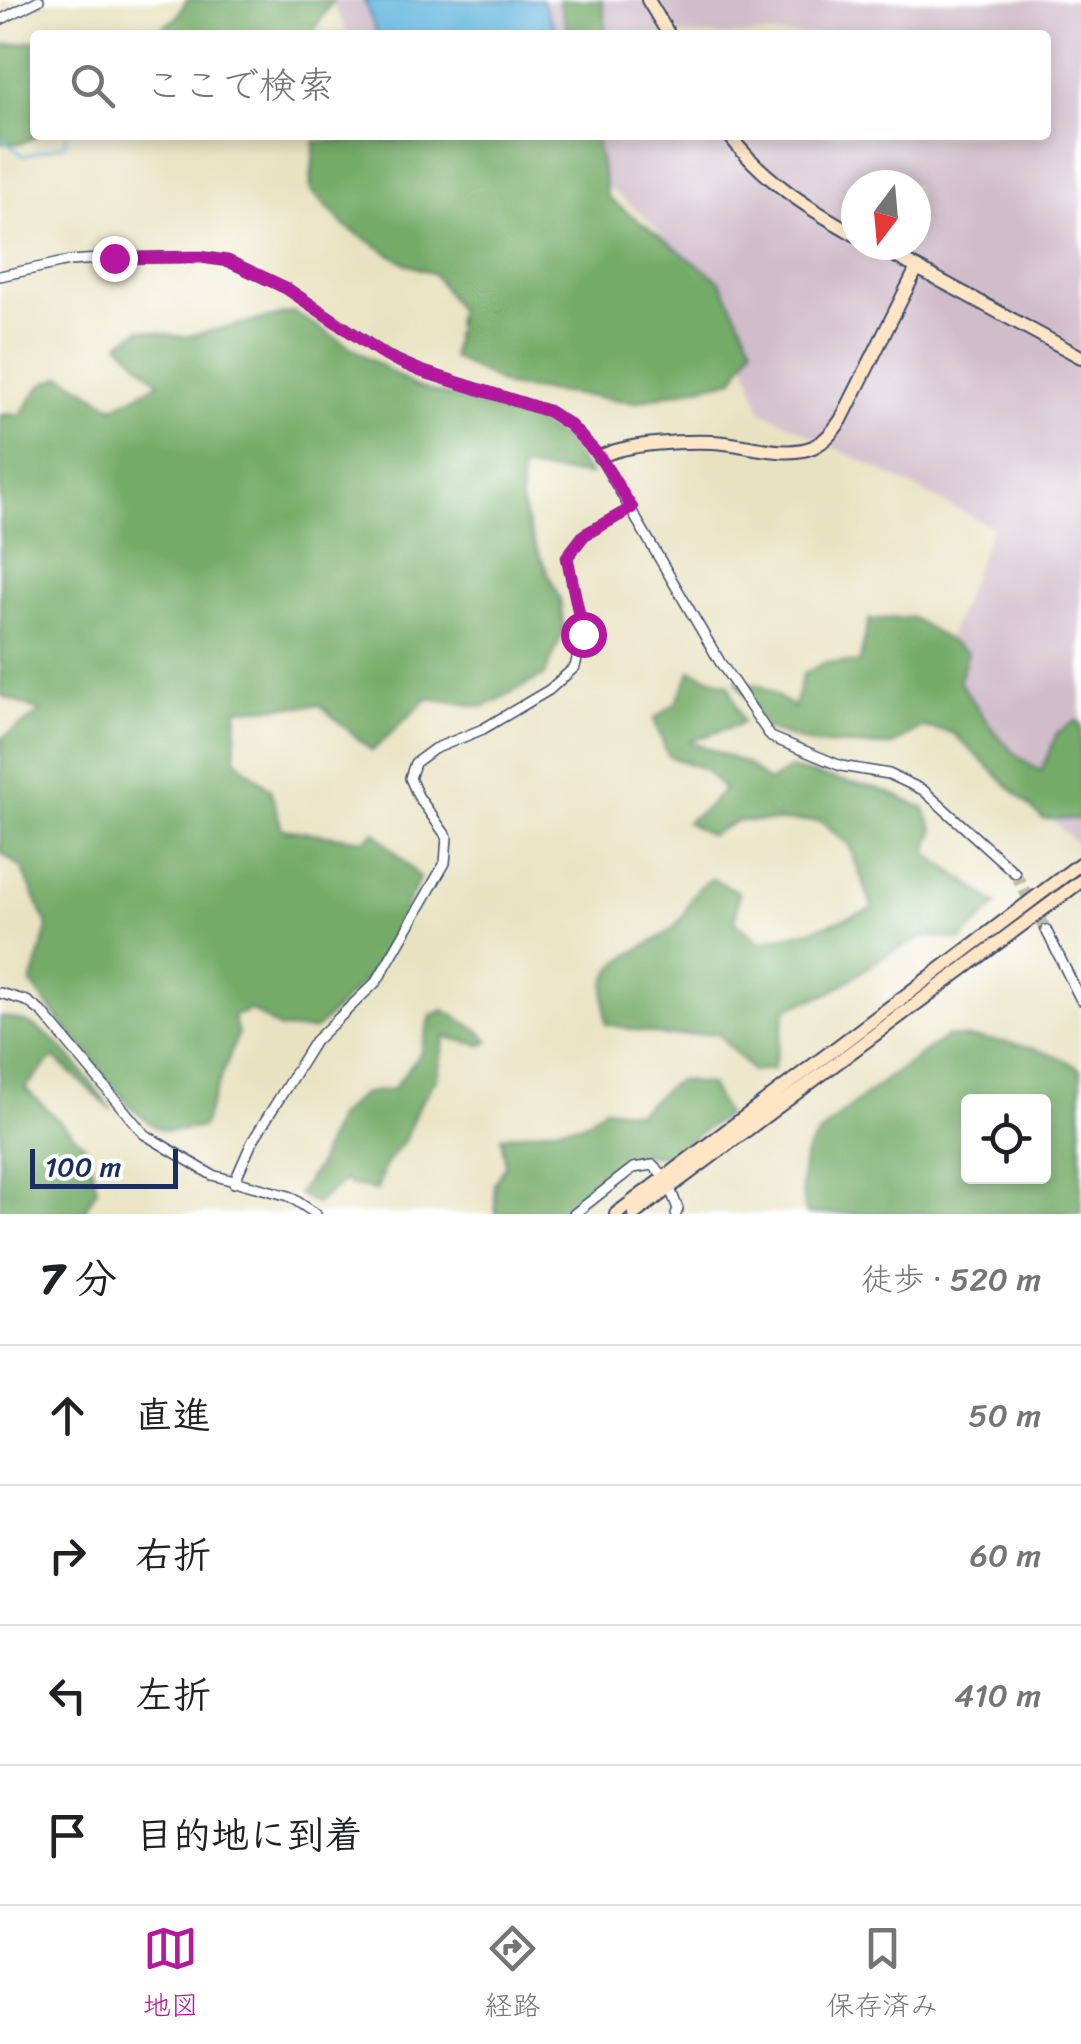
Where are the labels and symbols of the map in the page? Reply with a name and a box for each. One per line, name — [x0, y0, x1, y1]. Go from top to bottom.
north arrow — [841, 170, 931, 260]
route end — [92, 236, 138, 282]
route start — [561, 612, 607, 658]
scale bar — [30, 1144, 178, 1188]

